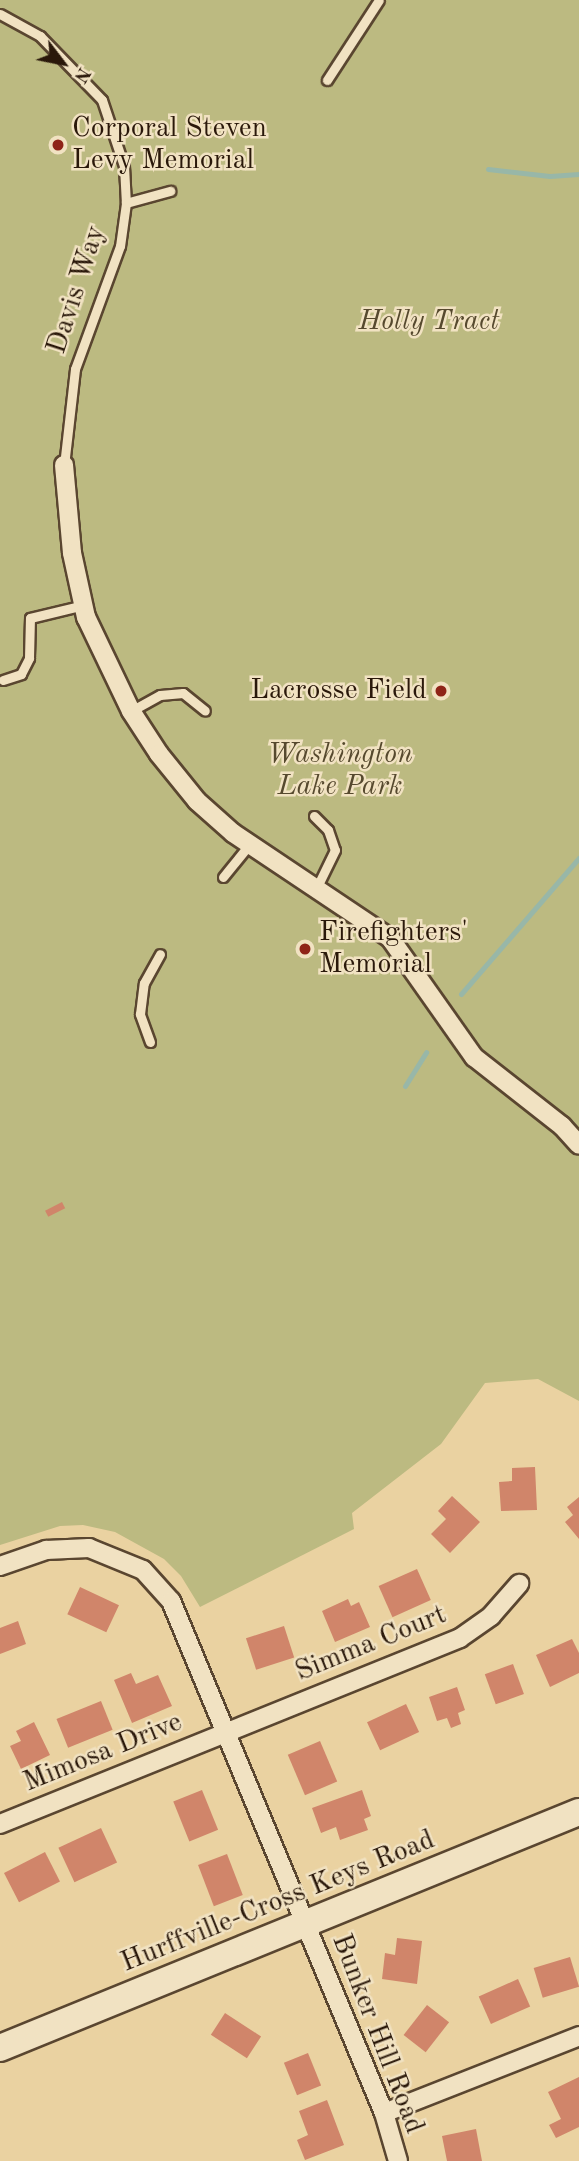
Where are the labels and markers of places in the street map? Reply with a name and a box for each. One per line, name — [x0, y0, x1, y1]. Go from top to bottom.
place label: Corporal Steven Levy Memorial — [72, 112, 267, 178]
marker: Corporal Steven Levy Memorial — [50, 137, 66, 153]
place label: Lacrosse Field — [250, 674, 427, 708]
marker: Lacrosse Field — [433, 683, 449, 699]
place label: Firefighters' Memorial — [319, 916, 468, 982]
marker: Firefighters' Memorial — [297, 941, 313, 957]

